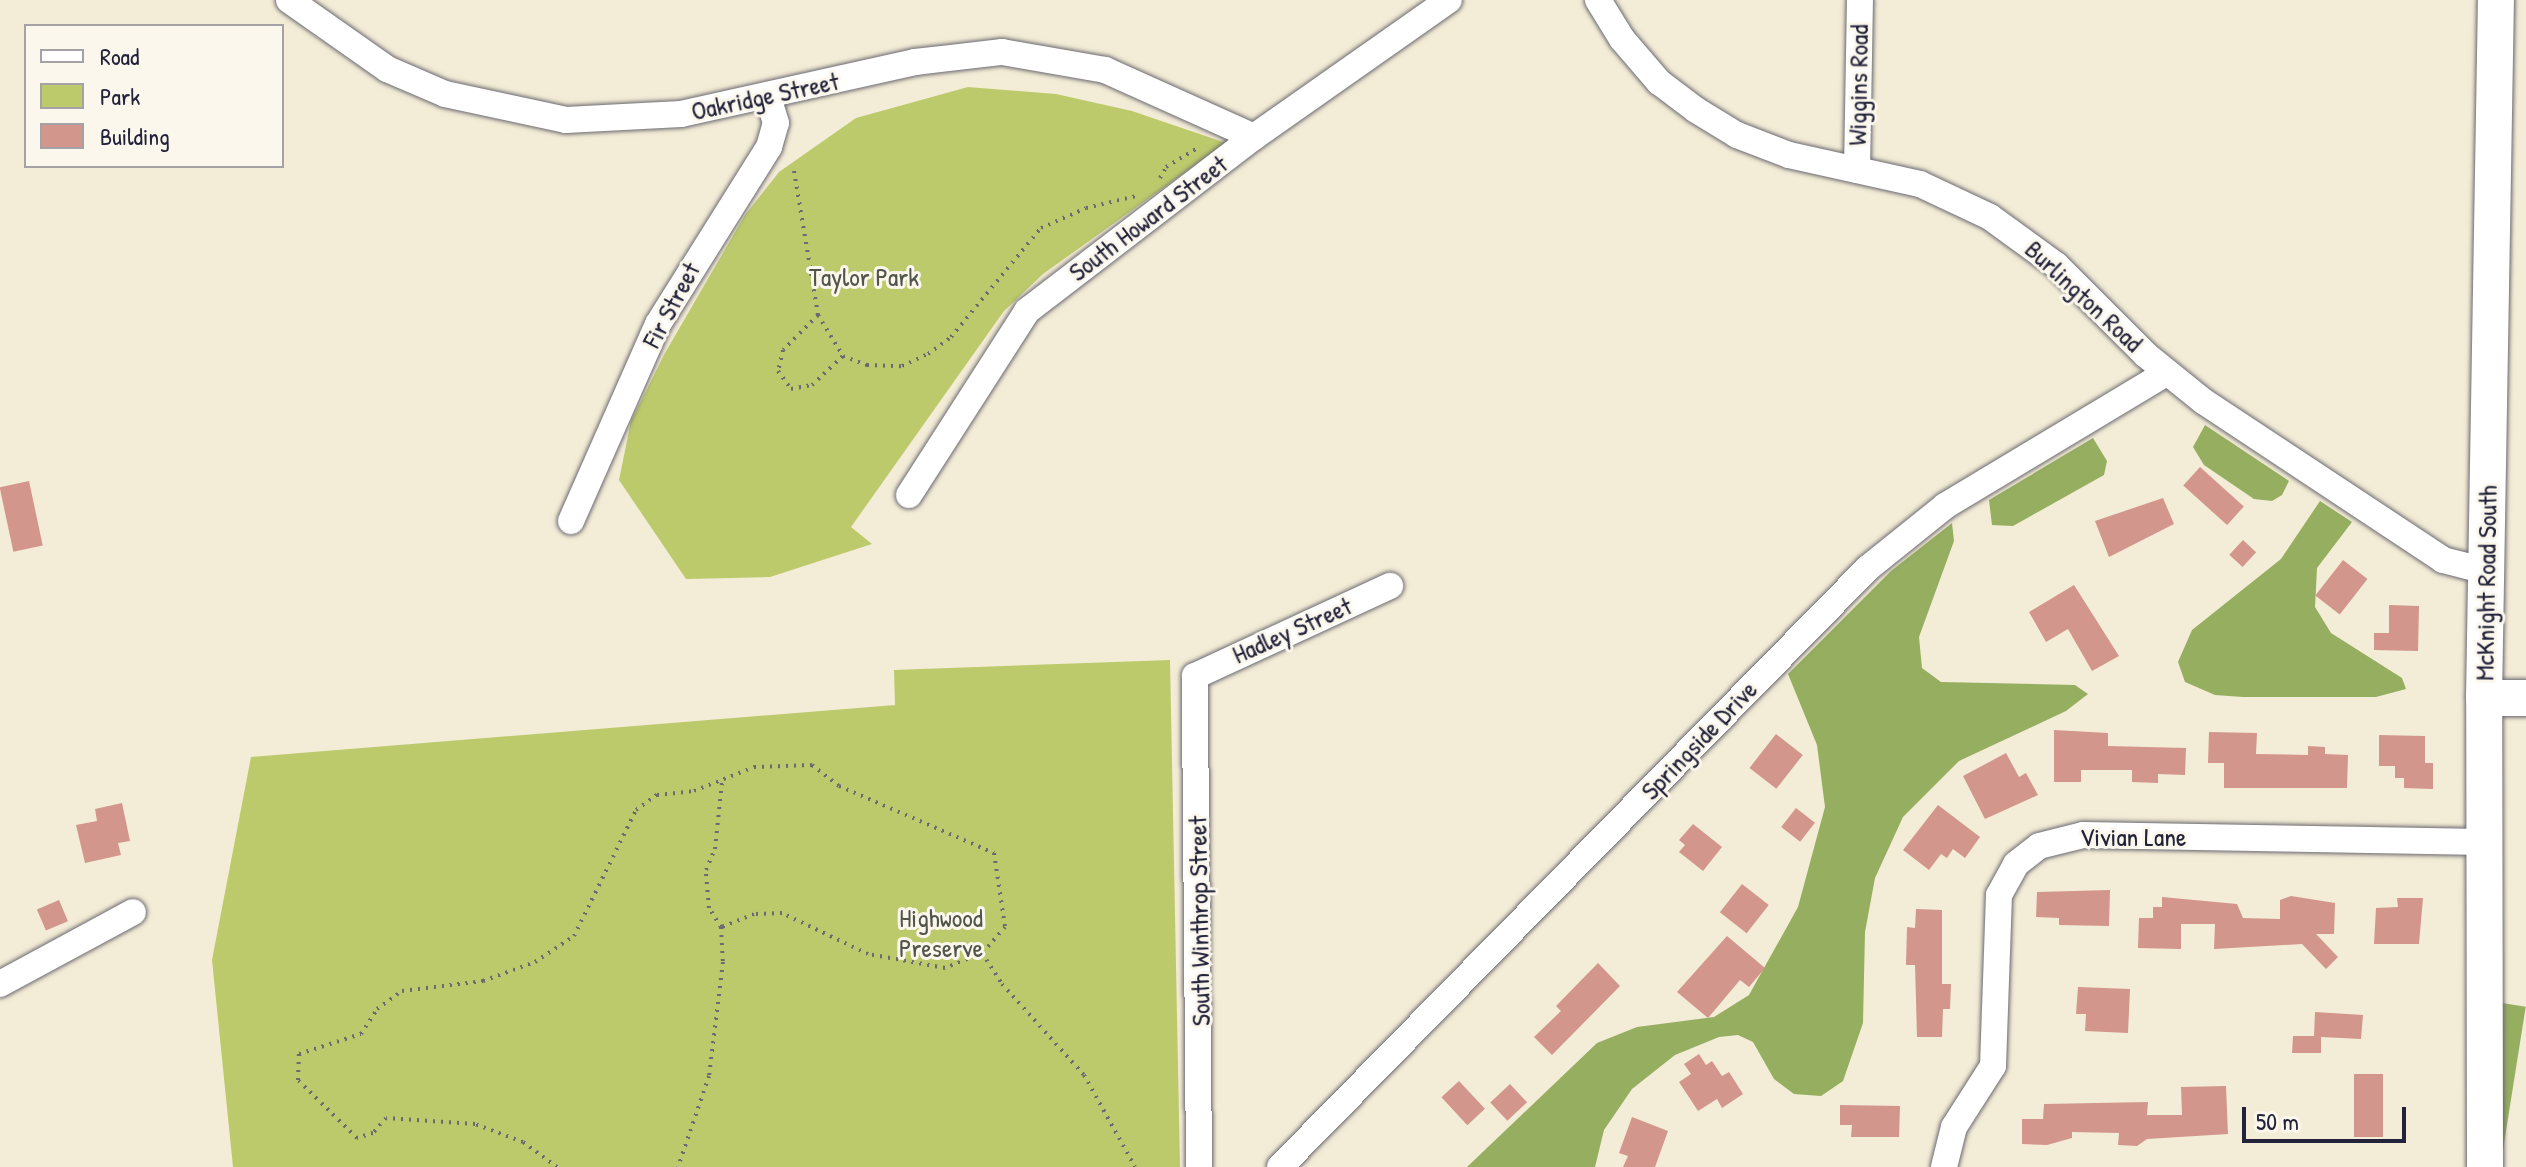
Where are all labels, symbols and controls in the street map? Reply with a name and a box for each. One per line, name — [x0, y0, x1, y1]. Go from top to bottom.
legend — [24, 24, 284, 168]
street label: Wiggins Road — [1841, 24, 1875, 146]
text: Road — [100, 40, 139, 72]
street label: Oakridge Street — [688, 65, 842, 127]
text: Park — [100, 80, 140, 112]
text: Building — [100, 120, 170, 152]
street label: South Howard Street — [1063, 148, 1233, 288]
street label: Burlington Road — [2019, 234, 2149, 358]
street label: Fir Street — [636, 257, 706, 353]
park label: Taylor Park — [809, 261, 919, 293]
street label: McKnight Road South — [2469, 485, 2503, 681]
street label: Hadley Street — [1228, 590, 1356, 670]
street label: Springside Drive — [1634, 674, 1764, 806]
street label: South Winthrop Street — [1182, 816, 1216, 1026]
street label: Vivian Lane — [2080, 821, 2186, 853]
park label: Highwood Preserve — [899, 902, 983, 964]
scale bar — [2246, 1091, 2410, 1141]
text: 50 m — [2256, 1105, 2299, 1137]

